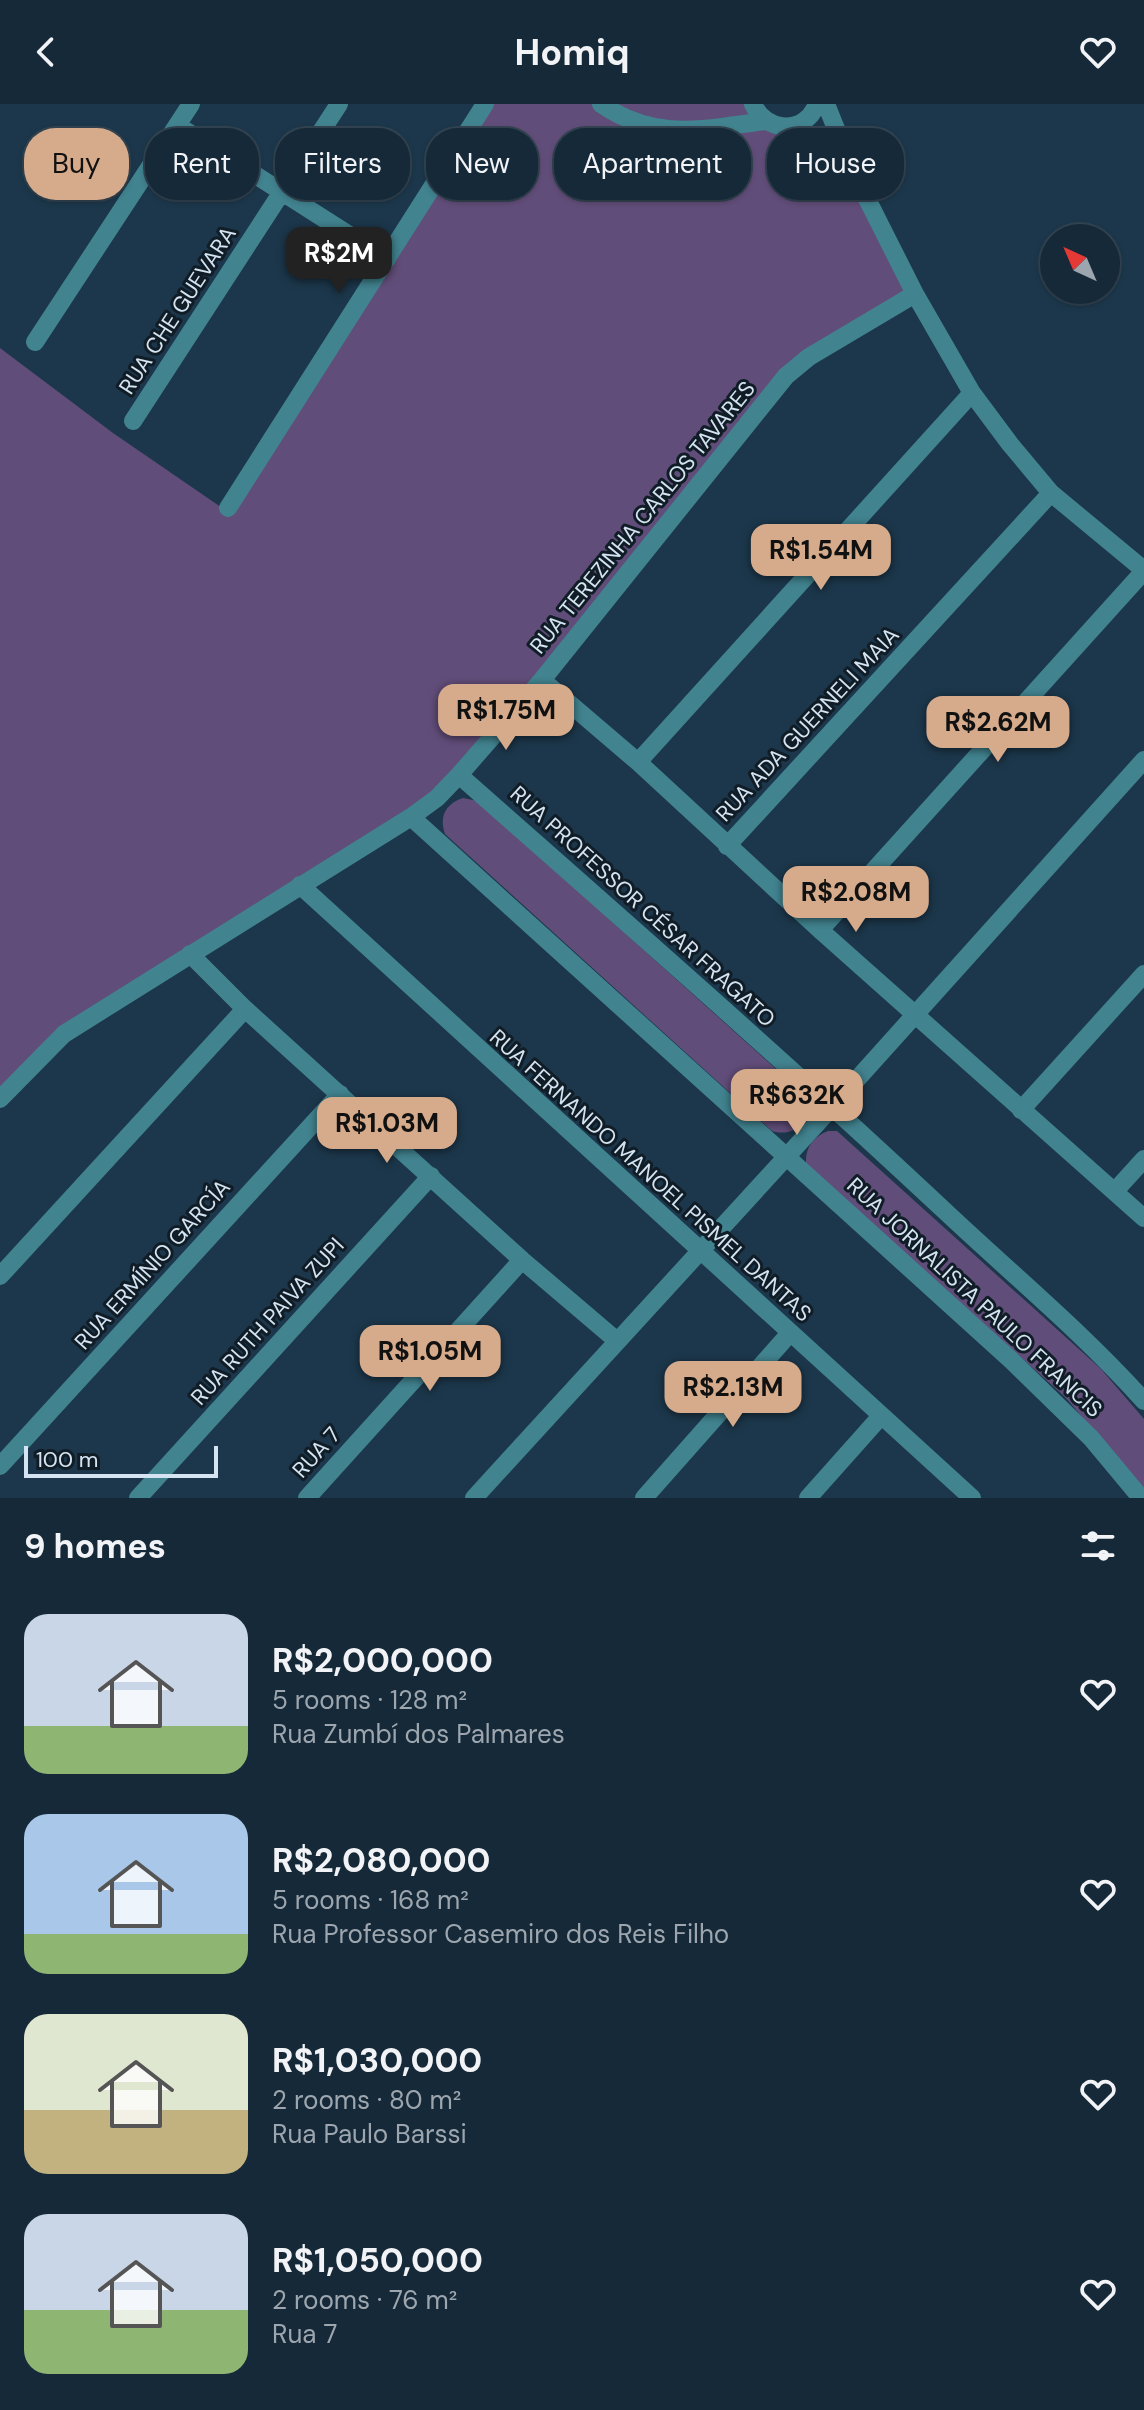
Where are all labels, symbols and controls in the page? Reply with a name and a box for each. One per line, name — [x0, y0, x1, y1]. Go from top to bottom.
text: Homiq — [515, 29, 629, 76]
icon: back — [24, 30, 68, 74]
icon: heart — [1076, 30, 1120, 74]
chip: Buy — [24, 128, 129, 200]
chip: Rent — [145, 128, 259, 200]
chip: Filters — [275, 128, 410, 200]
chip: New — [426, 128, 538, 200]
chip: Apartment — [554, 128, 751, 200]
chip: House — [767, 128, 904, 200]
street label: RUA CHE GUEVARA — [112, 221, 243, 400]
north arrow — [1040, 224, 1120, 304]
map controls — [1040, 224, 1120, 304]
pin: R$2M — [292, 227, 386, 295]
text: R$2M — [304, 236, 374, 270]
street label: RUA TEREZINHA CARLOS TAVARES — [523, 375, 761, 660]
pin: R$1.54M — [747, 524, 895, 592]
text: R$1.54M — [769, 533, 873, 567]
street label: RUA ADA GUERNELI MAIA — [709, 621, 905, 828]
pin: R$1.75M — [432, 684, 580, 752]
text: R$1.75M — [456, 693, 556, 727]
pin: R$2.62M — [924, 696, 1072, 764]
text: R$2.62M — [944, 705, 1052, 739]
street label: RUA PROFESSOR CÉSAR FRAGATO — [504, 780, 781, 1033]
pin: R$2.08M — [782, 866, 930, 934]
text: R$2.08M — [801, 875, 911, 909]
street label: RUA FERNANDO MANOEL PISMEL DANTAS — [484, 1023, 818, 1328]
pin: R$632K — [732, 1069, 862, 1137]
text: R$632K — [749, 1078, 845, 1112]
pin: R$1.03M — [313, 1097, 461, 1165]
text: R$1.03M — [335, 1106, 439, 1140]
street label: RUA JORNALISTA PAULO FRANCIS — [841, 1171, 1109, 1424]
street label: RUA ERMÍNIO GARCÍA — [68, 1173, 237, 1356]
street label: RUA RUTH PAIVA ZUPI — [184, 1231, 350, 1411]
pin: R$1.05M — [356, 1325, 504, 1393]
text: R$1.05M — [378, 1334, 482, 1368]
pin: R$2.13M — [659, 1361, 807, 1429]
text: R$2.13M — [683, 1370, 784, 1404]
street label: RUA 7 — [286, 1421, 347, 1484]
scale bar — [24, 1442, 218, 1478]
text: 100 m — [36, 1445, 98, 1474]
text: 9 homes — [24, 1524, 166, 1569]
icon: filters — [1076, 1524, 1120, 1568]
text: R$2,000,000 — [272, 1638, 493, 1683]
icon: home — [88, 1646, 184, 1742]
icon: heart — [1076, 1672, 1120, 1716]
text: 5 rooms · 128 m² — [272, 1683, 467, 1717]
text: Rua Zumbí dos Palmares — [272, 1717, 565, 1751]
text: R$2,080,000 — [272, 1838, 491, 1883]
icon: home — [88, 1846, 184, 1942]
icon: heart — [1076, 1872, 1120, 1916]
text: 5 rooms · 168 m² — [272, 1883, 469, 1917]
text: Rua Professor Casemiro dos Reis Filho — [272, 1917, 729, 1951]
text: R$1,030,000 — [272, 2038, 482, 2083]
icon: home — [88, 2046, 184, 2142]
icon: heart — [1076, 2072, 1120, 2116]
text: 2 rooms · 80 m² — [272, 2083, 461, 2117]
text: Rua Paulo Barssi — [272, 2117, 467, 2151]
text: R$1,050,000 — [272, 2238, 483, 2283]
icon: home — [88, 2246, 184, 2342]
icon: heart — [1076, 2272, 1120, 2316]
text: 2 rooms · 76 m² — [272, 2283, 457, 2317]
text: Rua 7 — [272, 2317, 337, 2351]

